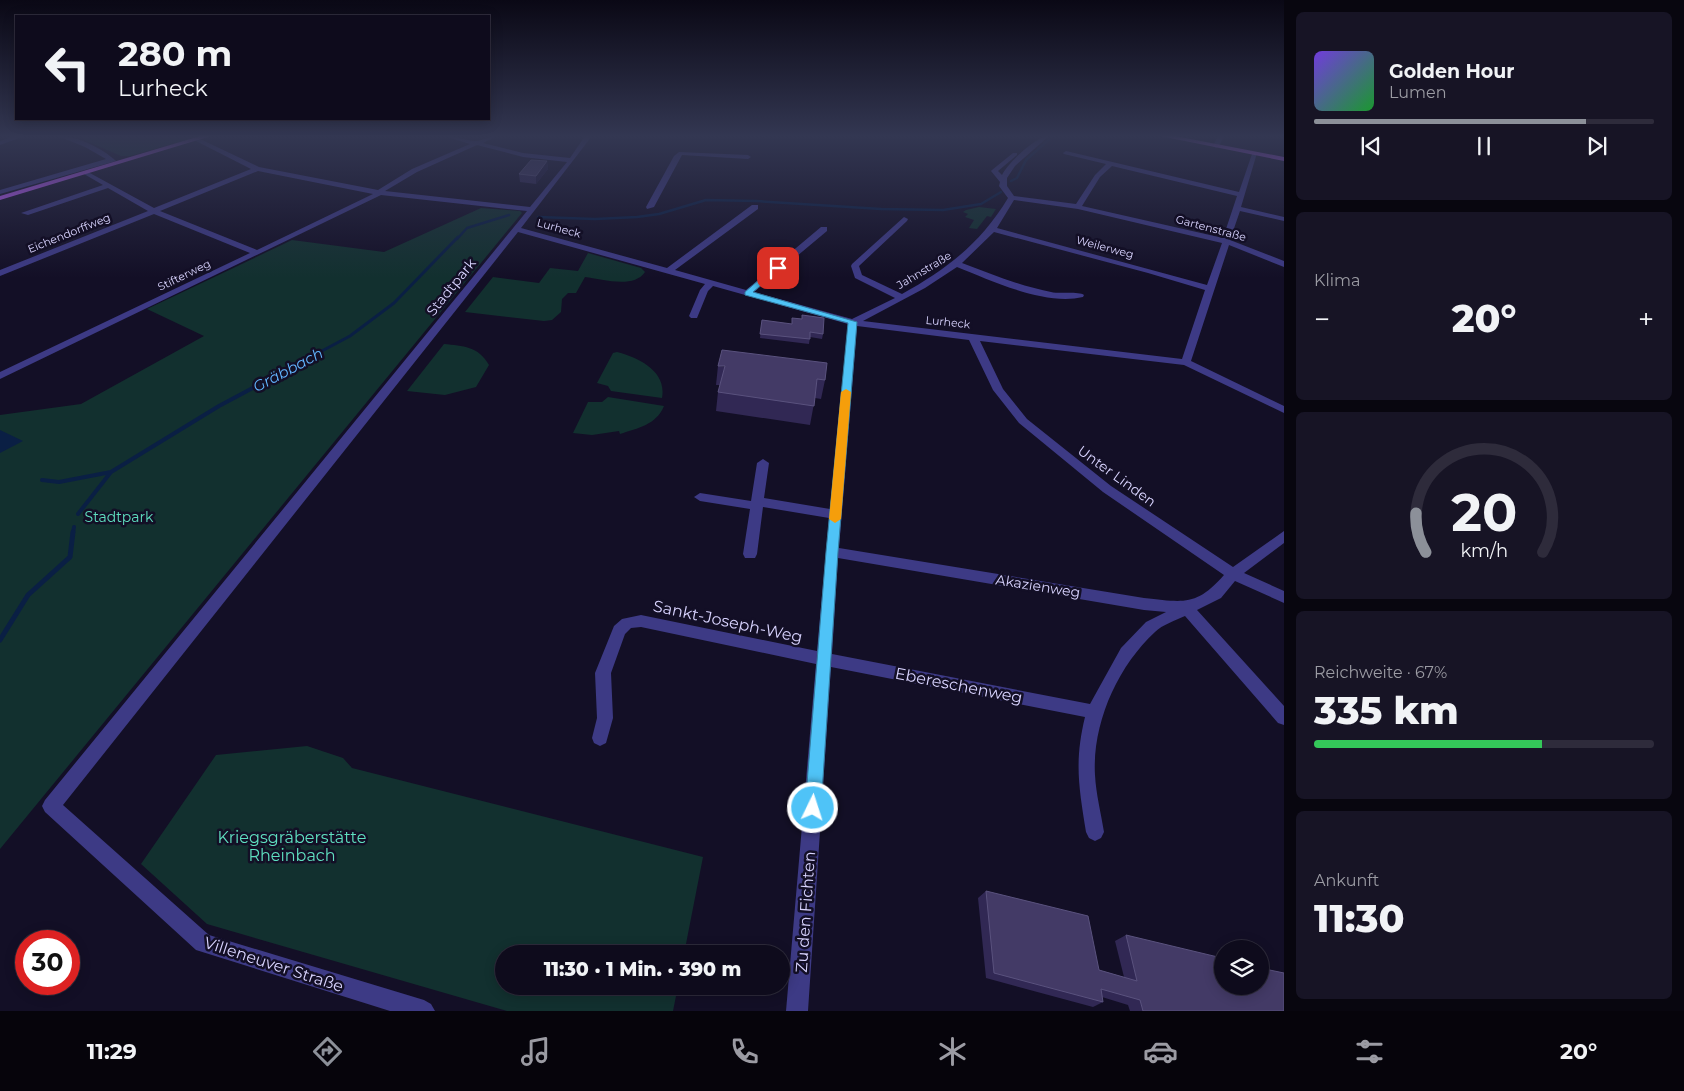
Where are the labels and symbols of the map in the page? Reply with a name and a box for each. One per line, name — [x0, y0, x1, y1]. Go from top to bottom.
street label: Eichendorffweg — [26, 210, 112, 256]
street label: Gartenstraße — [1174, 212, 1248, 244]
street label: Lurheck — [536, 215, 583, 241]
street label: Weilerweg — [1075, 233, 1135, 261]
pin — [757, 247, 799, 289]
street label: Jahnstraße — [893, 248, 954, 292]
street label: Stadtpark — [422, 254, 480, 319]
street label: Stifterweg — [155, 256, 213, 294]
street label: Lurheck — [925, 313, 971, 331]
water label: Gräbbach — [249, 343, 326, 396]
street label: Unter Linden — [1074, 442, 1160, 510]
park label: Stadtpark — [85, 508, 154, 526]
street label: Akazienweg — [994, 570, 1082, 602]
street label: Sankt-Joseph-Weg — [651, 596, 804, 647]
street label: Ebereschenweg — [894, 664, 1024, 707]
position arrow — [786, 781, 838, 833]
park label: Kriegsgräberstätte Rheinbach — [218, 828, 366, 865]
street label: Zu den Fichten — [792, 851, 819, 973]
speed limit sign: 30 — [15, 930, 80, 995]
street label: Villeneuver Straße — [202, 933, 346, 996]

